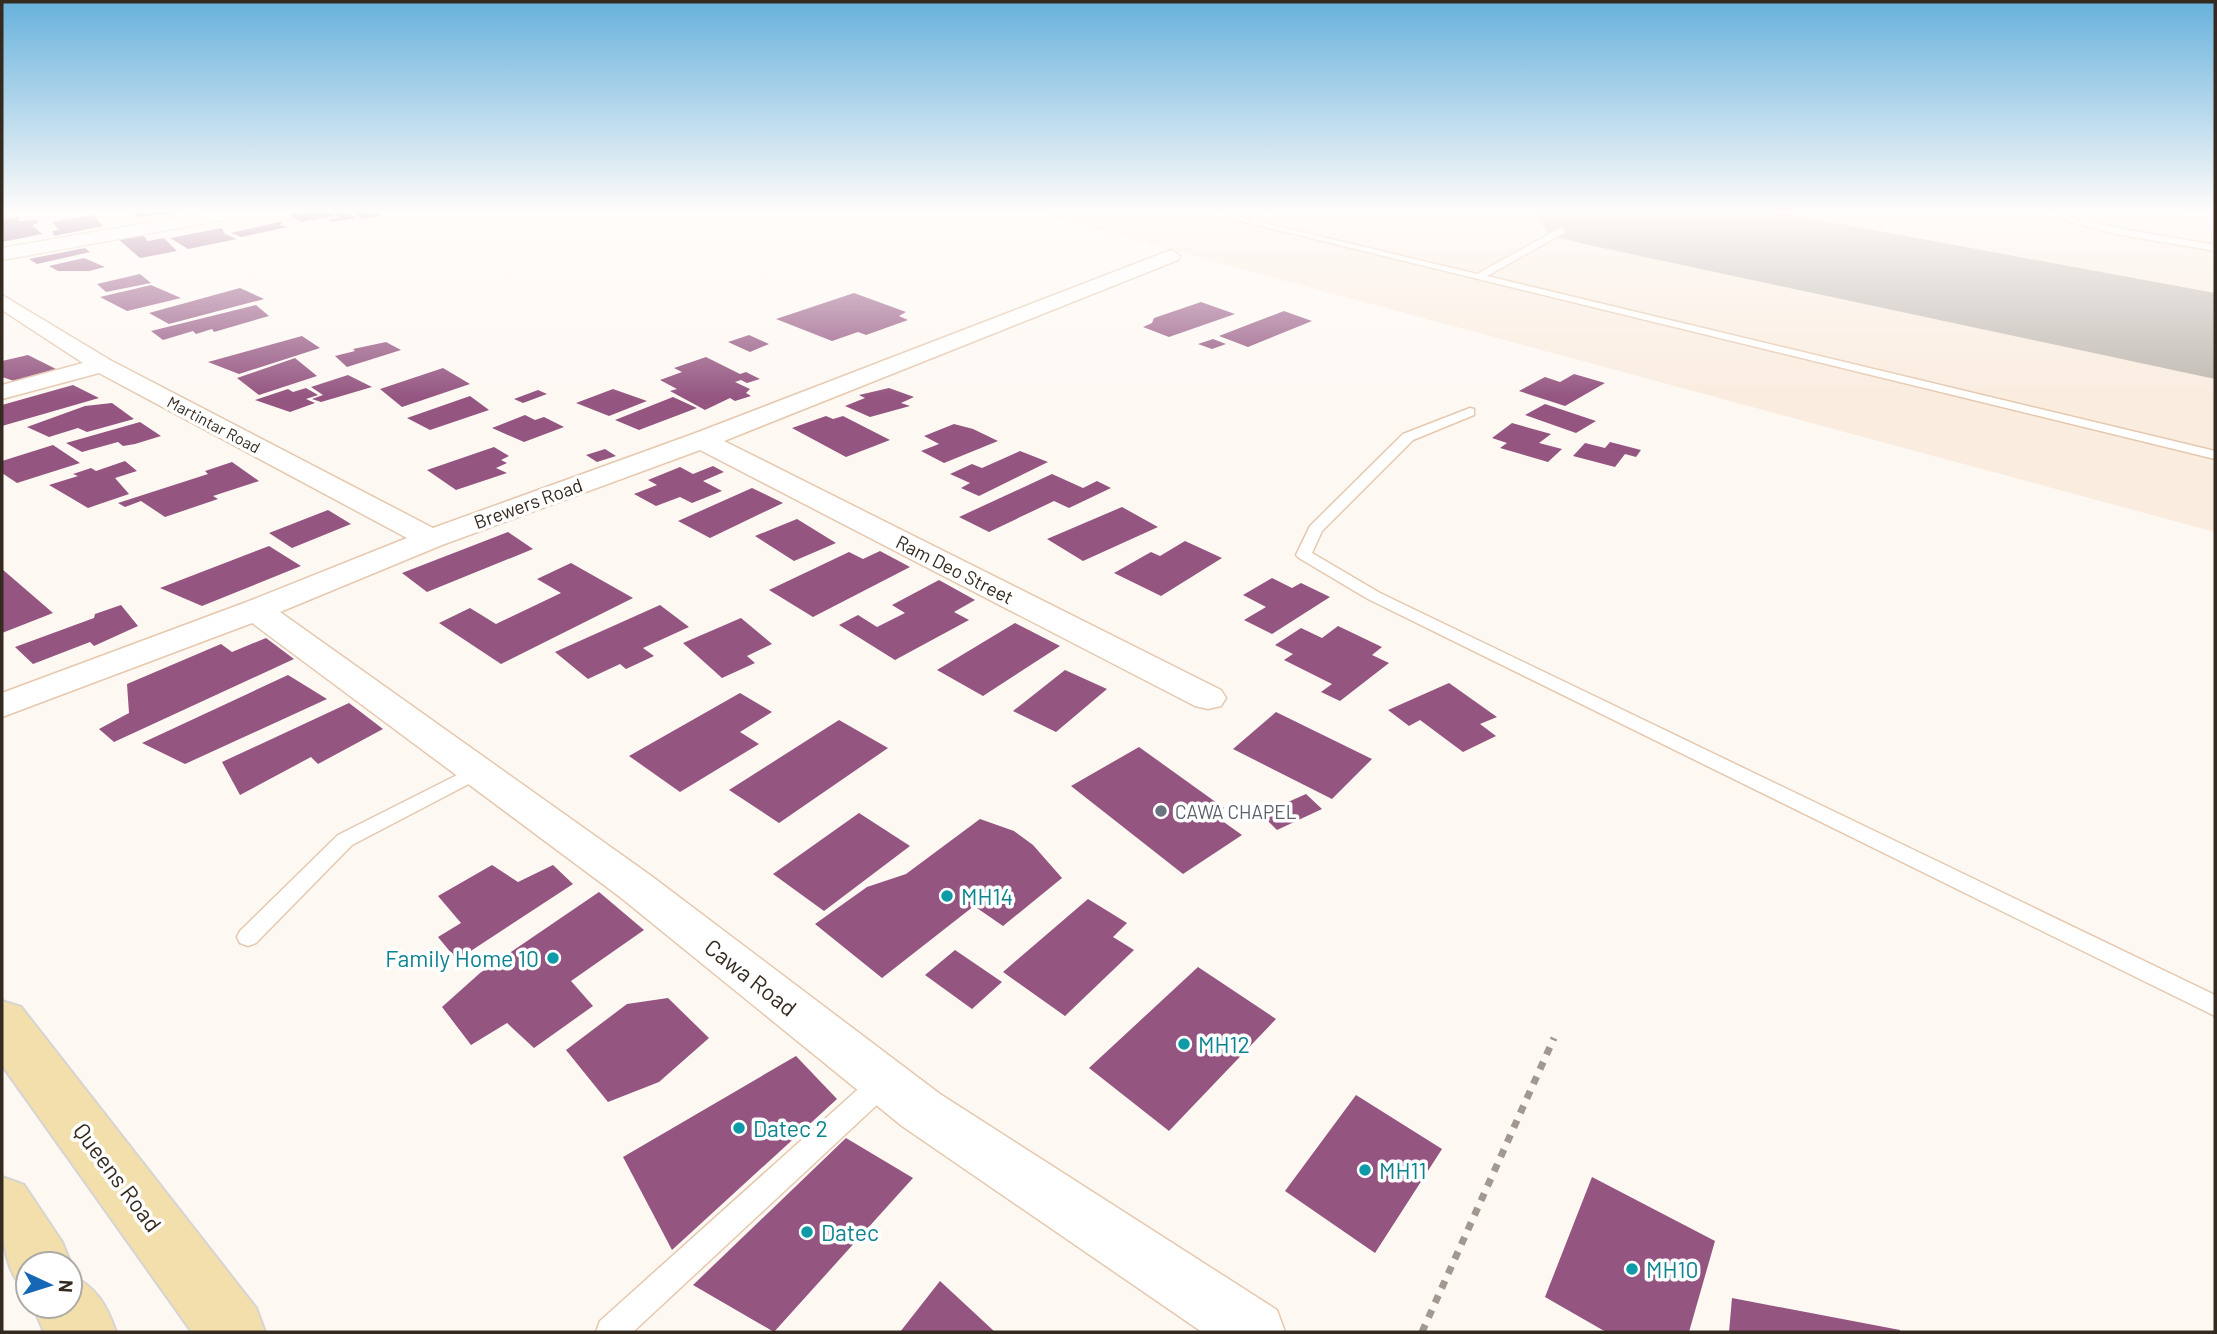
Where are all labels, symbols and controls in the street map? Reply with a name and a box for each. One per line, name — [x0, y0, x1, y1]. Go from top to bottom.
street label: Martintar Road — [164, 392, 264, 456]
street label: Brewers Road — [471, 473, 585, 533]
street label: Ram Deo Street — [892, 530, 1018, 608]
place label: CAWA CHAPEL — [1175, 800, 1297, 823]
marker: CAWA CHAPEL — [1153, 803, 1169, 819]
place label: MH14 — [961, 882, 1013, 910]
marker: MH14 — [939, 888, 955, 904]
street label: Cawa Road — [699, 932, 803, 1022]
place label: Family Home 10 — [385, 944, 539, 972]
marker: Family Home 10 — [545, 950, 561, 966]
place label: MH12 — [1198, 1030, 1250, 1058]
marker: MH12 — [1176, 1036, 1192, 1052]
place label: Datec 2 — [753, 1114, 828, 1142]
street label: Queens Road — [68, 1117, 168, 1237]
marker: Datec 2 — [731, 1120, 747, 1136]
place label: MH11 — [1379, 1156, 1427, 1184]
marker: MH11 — [1357, 1162, 1373, 1178]
place label: Datec — [821, 1218, 879, 1246]
marker: Datec — [799, 1224, 815, 1240]
north arrow — [14, 1250, 84, 1320]
place label: MH10 — [1646, 1255, 1699, 1283]
marker: MH10 — [1624, 1261, 1640, 1277]
text: N — [55, 1279, 78, 1293]

